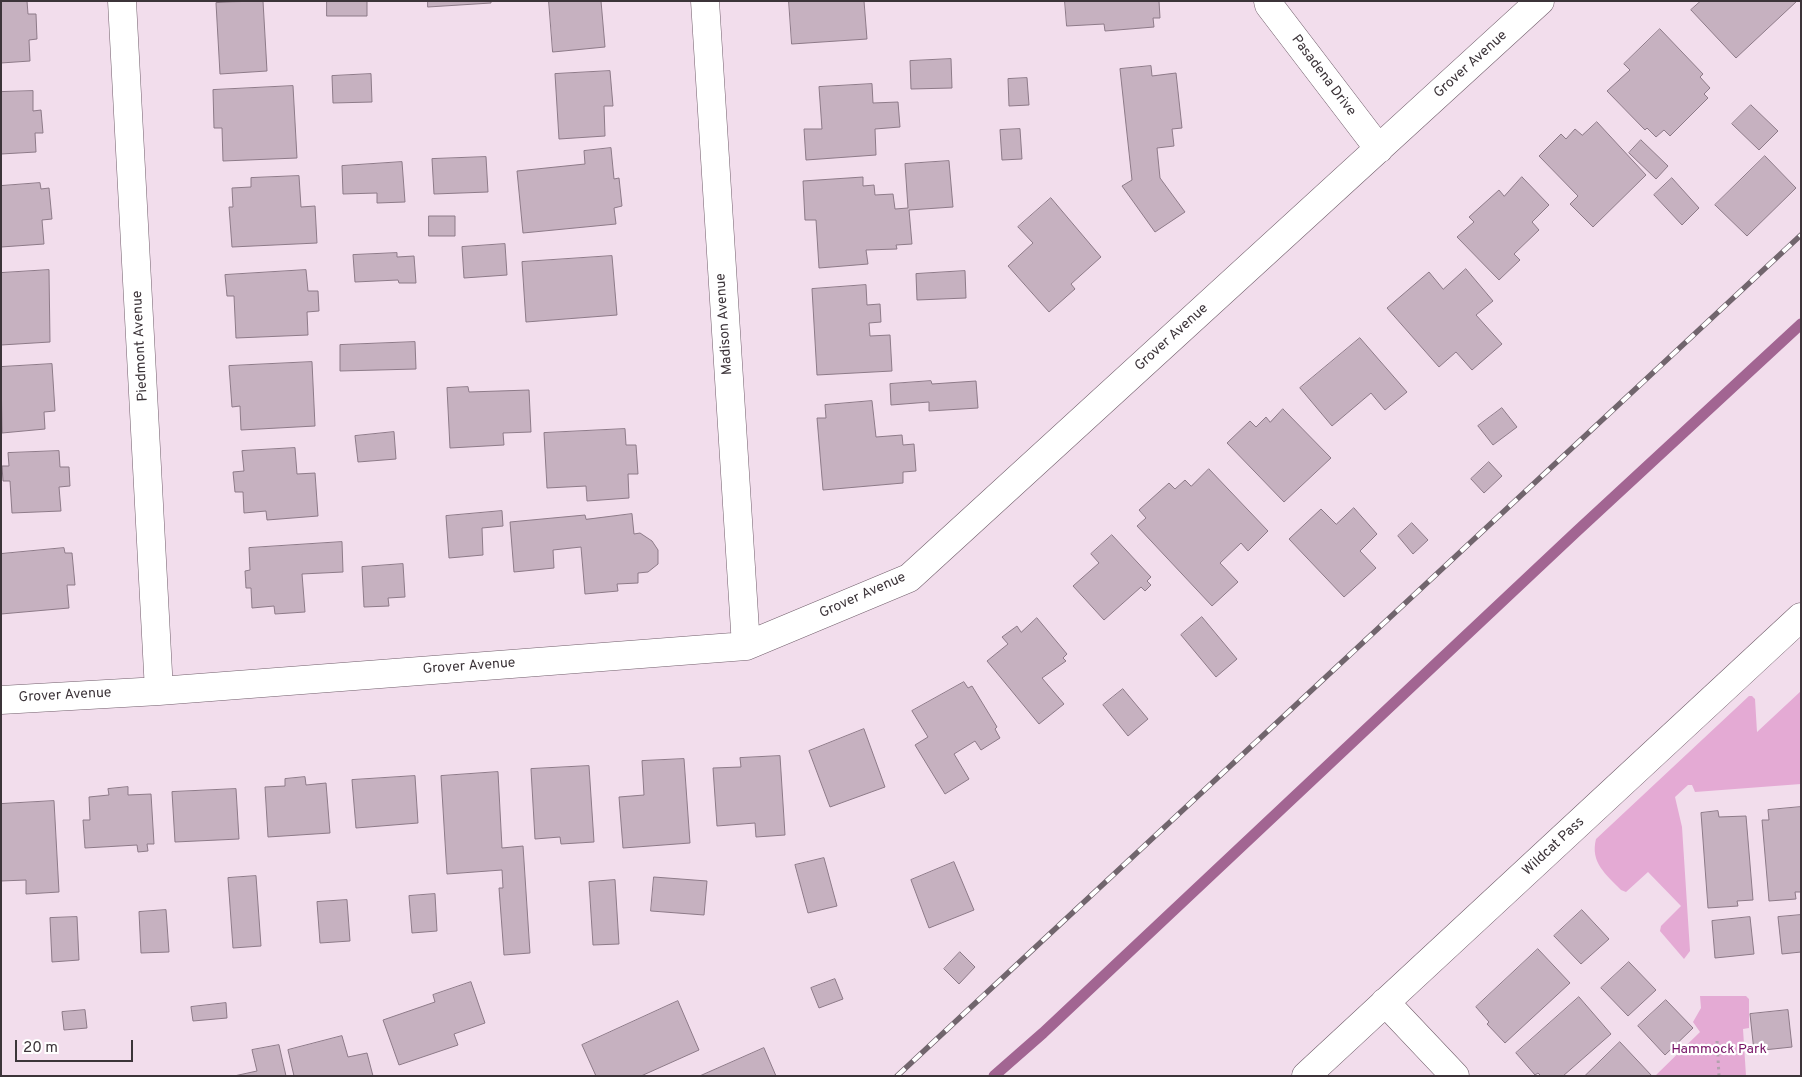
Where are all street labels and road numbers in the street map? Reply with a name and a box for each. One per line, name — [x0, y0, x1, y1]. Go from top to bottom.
street label: Grover Avenue — [1431, 28, 1511, 102]
street label: Pasadena Drive — [1287, 32, 1359, 120]
street label: Madison Avenue — [713, 273, 737, 375]
street label: Piedmont Avenue — [130, 290, 152, 402]
street label: Grover Avenue — [1132, 301, 1212, 375]
street label: Grover Avenue — [817, 569, 909, 623]
street label: Grover Avenue — [422, 655, 516, 679]
street label: Grover Avenue — [18, 685, 112, 707]
street label: Wildcat Pass — [1520, 814, 1588, 880]

